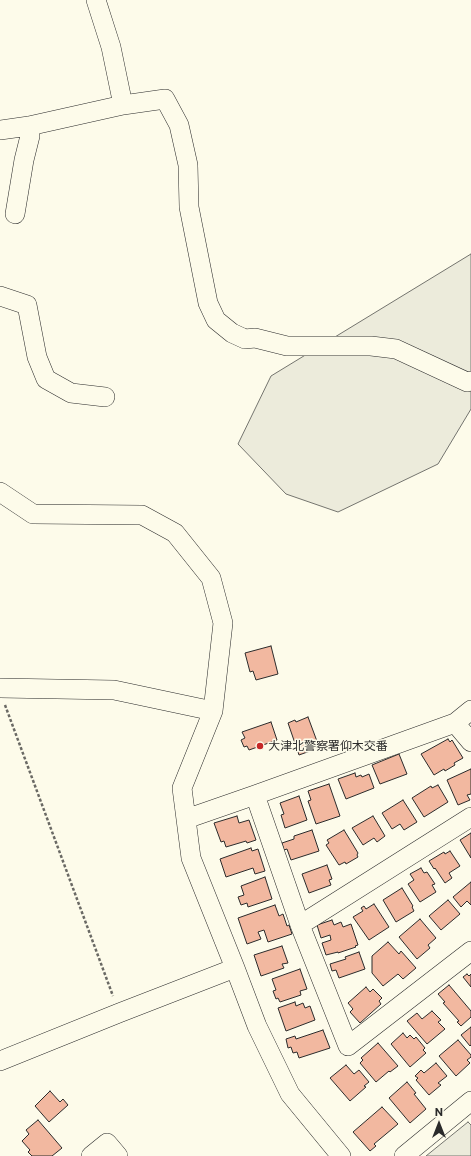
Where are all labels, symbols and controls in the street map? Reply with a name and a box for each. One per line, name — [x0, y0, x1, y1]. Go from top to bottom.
place label: 大津北警察署仰木交番 — [268, 739, 388, 753]
marker: 大津北警察署仰木交番 — [255, 741, 265, 751]
north arrow — [419, 1104, 459, 1144]
text: N — [435, 1105, 443, 1118]

